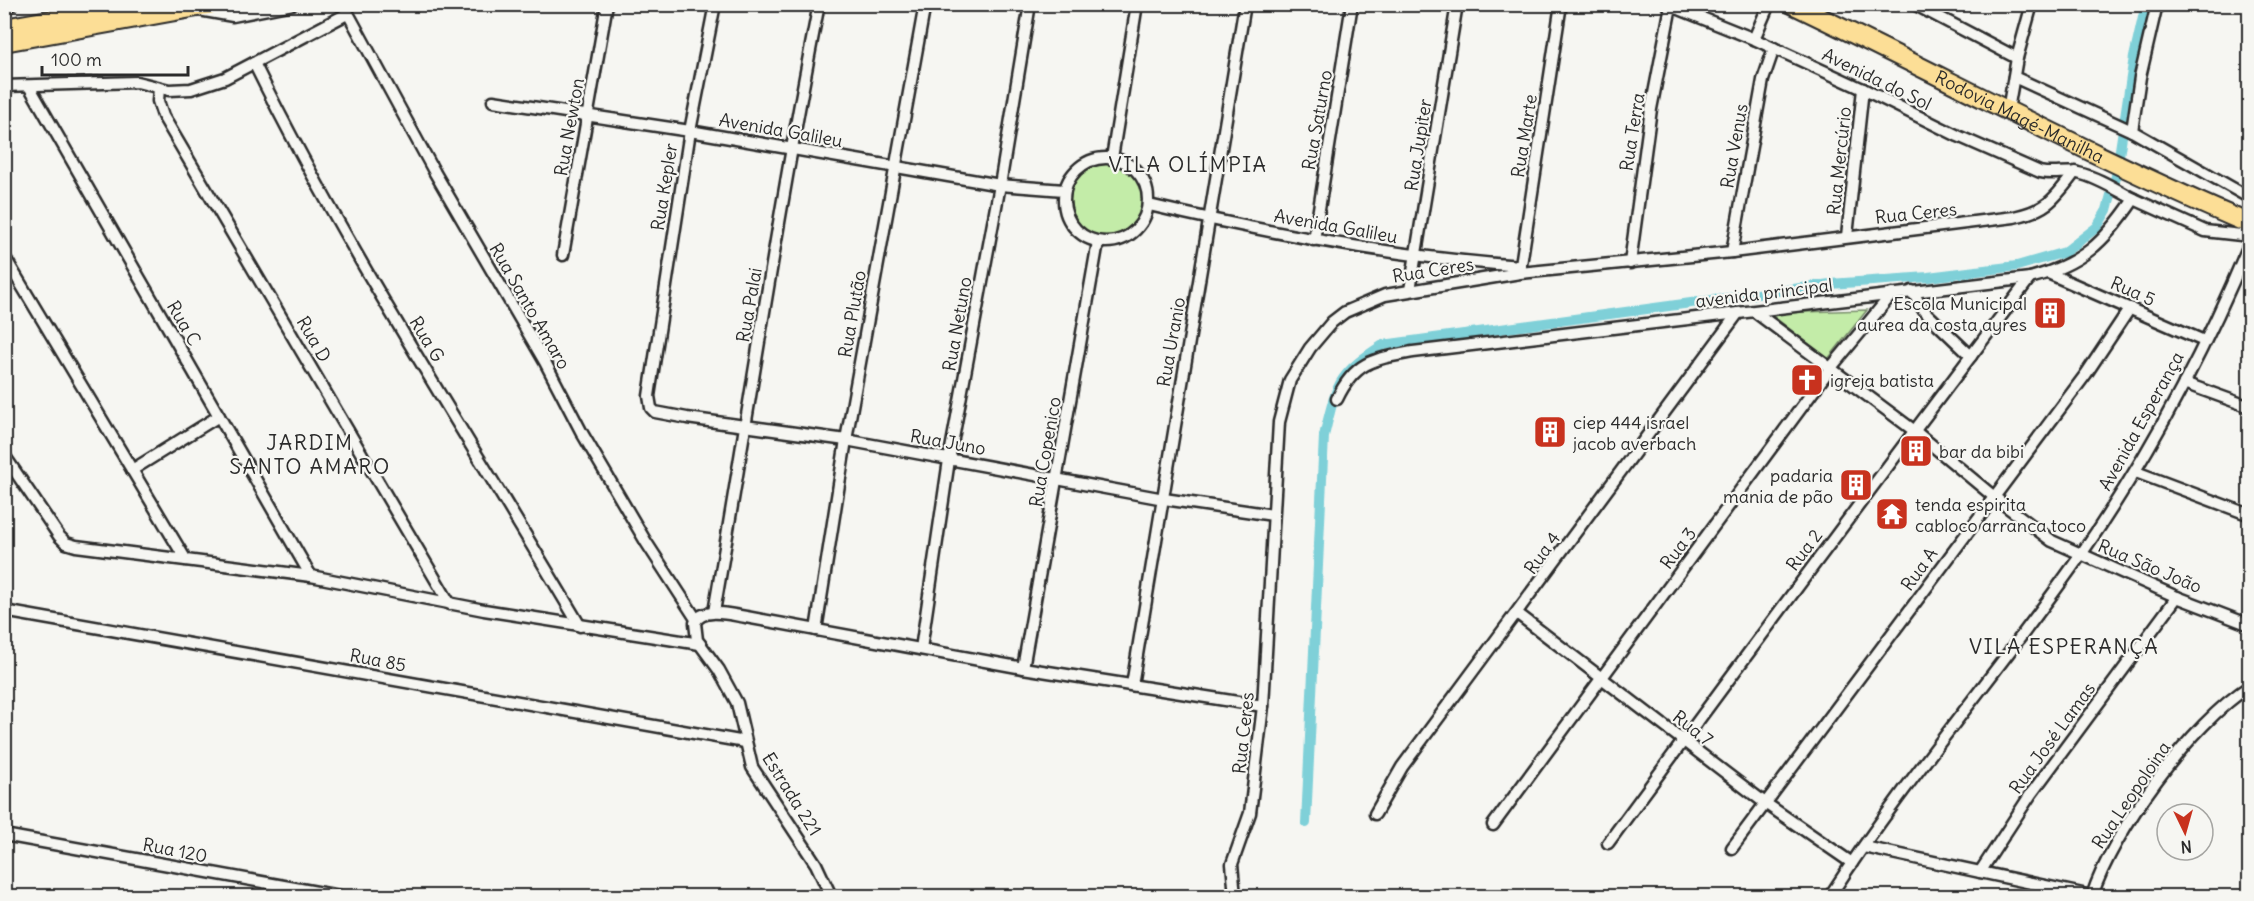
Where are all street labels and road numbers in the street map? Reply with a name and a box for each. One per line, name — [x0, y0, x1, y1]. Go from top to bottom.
street label: Avenida do Sol — [1819, 43, 1935, 115]
street label: Rodovia Magé-Manilha — [1932, 65, 2108, 168]
street label: Rua Saturno — [1297, 68, 1337, 172]
street label: Rua Newton — [549, 76, 589, 178]
street label: Rua Terra — [1614, 91, 1650, 173]
street label: Rua Marte — [1506, 93, 1542, 179]
street label: Rua Jupiter — [1399, 97, 1437, 193]
street label: Rua Venus — [1715, 102, 1753, 190]
street label: Rua Mercúrio — [1822, 106, 1856, 216]
street label: Avenida Galileu — [717, 108, 845, 152]
street label: Rua Kepler — [646, 141, 682, 232]
street label: Rua Ceres — [1874, 197, 1958, 229]
street label: Avenida Galileu — [1272, 204, 1400, 248]
street label: Rua Santo Amaro — [484, 239, 576, 373]
street label: Rua Ceres — [1391, 252, 1475, 288]
street label: Rua Palai — [731, 266, 767, 344]
street label: Rua Plutão — [833, 269, 871, 359]
street label: Rua 5 — [2107, 271, 2159, 311]
street label: avenida principal — [1694, 273, 1834, 313]
street label: Rua Netuno — [937, 275, 977, 373]
street label: Rua Uranio — [1152, 295, 1190, 389]
street label: Rua C — [162, 296, 206, 350]
street label: Rua D — [292, 312, 336, 366]
street label: Rua G — [404, 312, 450, 366]
street label: Avenida Esperança — [2093, 347, 2189, 495]
street label: Rua Copenico — [1024, 395, 1066, 509]
street label: Rua Juno — [908, 424, 988, 460]
street label: Rua 3 — [1655, 522, 1701, 574]
street label: Rua 2 — [1781, 525, 1827, 575]
street label: Rua 4 — [1519, 527, 1565, 579]
street label: Rua São João — [2095, 534, 2205, 598]
street label: Rua A — [1896, 543, 1942, 595]
street label: Rua 85 — [348, 643, 408, 677]
street label: Rua José Lamas — [2004, 678, 2100, 798]
street label: Rua Ceres — [1227, 691, 1259, 775]
street label: Rua 7 — [1668, 705, 1718, 751]
street label: Rua Leopoloina — [2087, 737, 2175, 853]
street label: Estrada 221 — [757, 748, 827, 840]
street label: Rua 120 — [141, 832, 209, 868]

